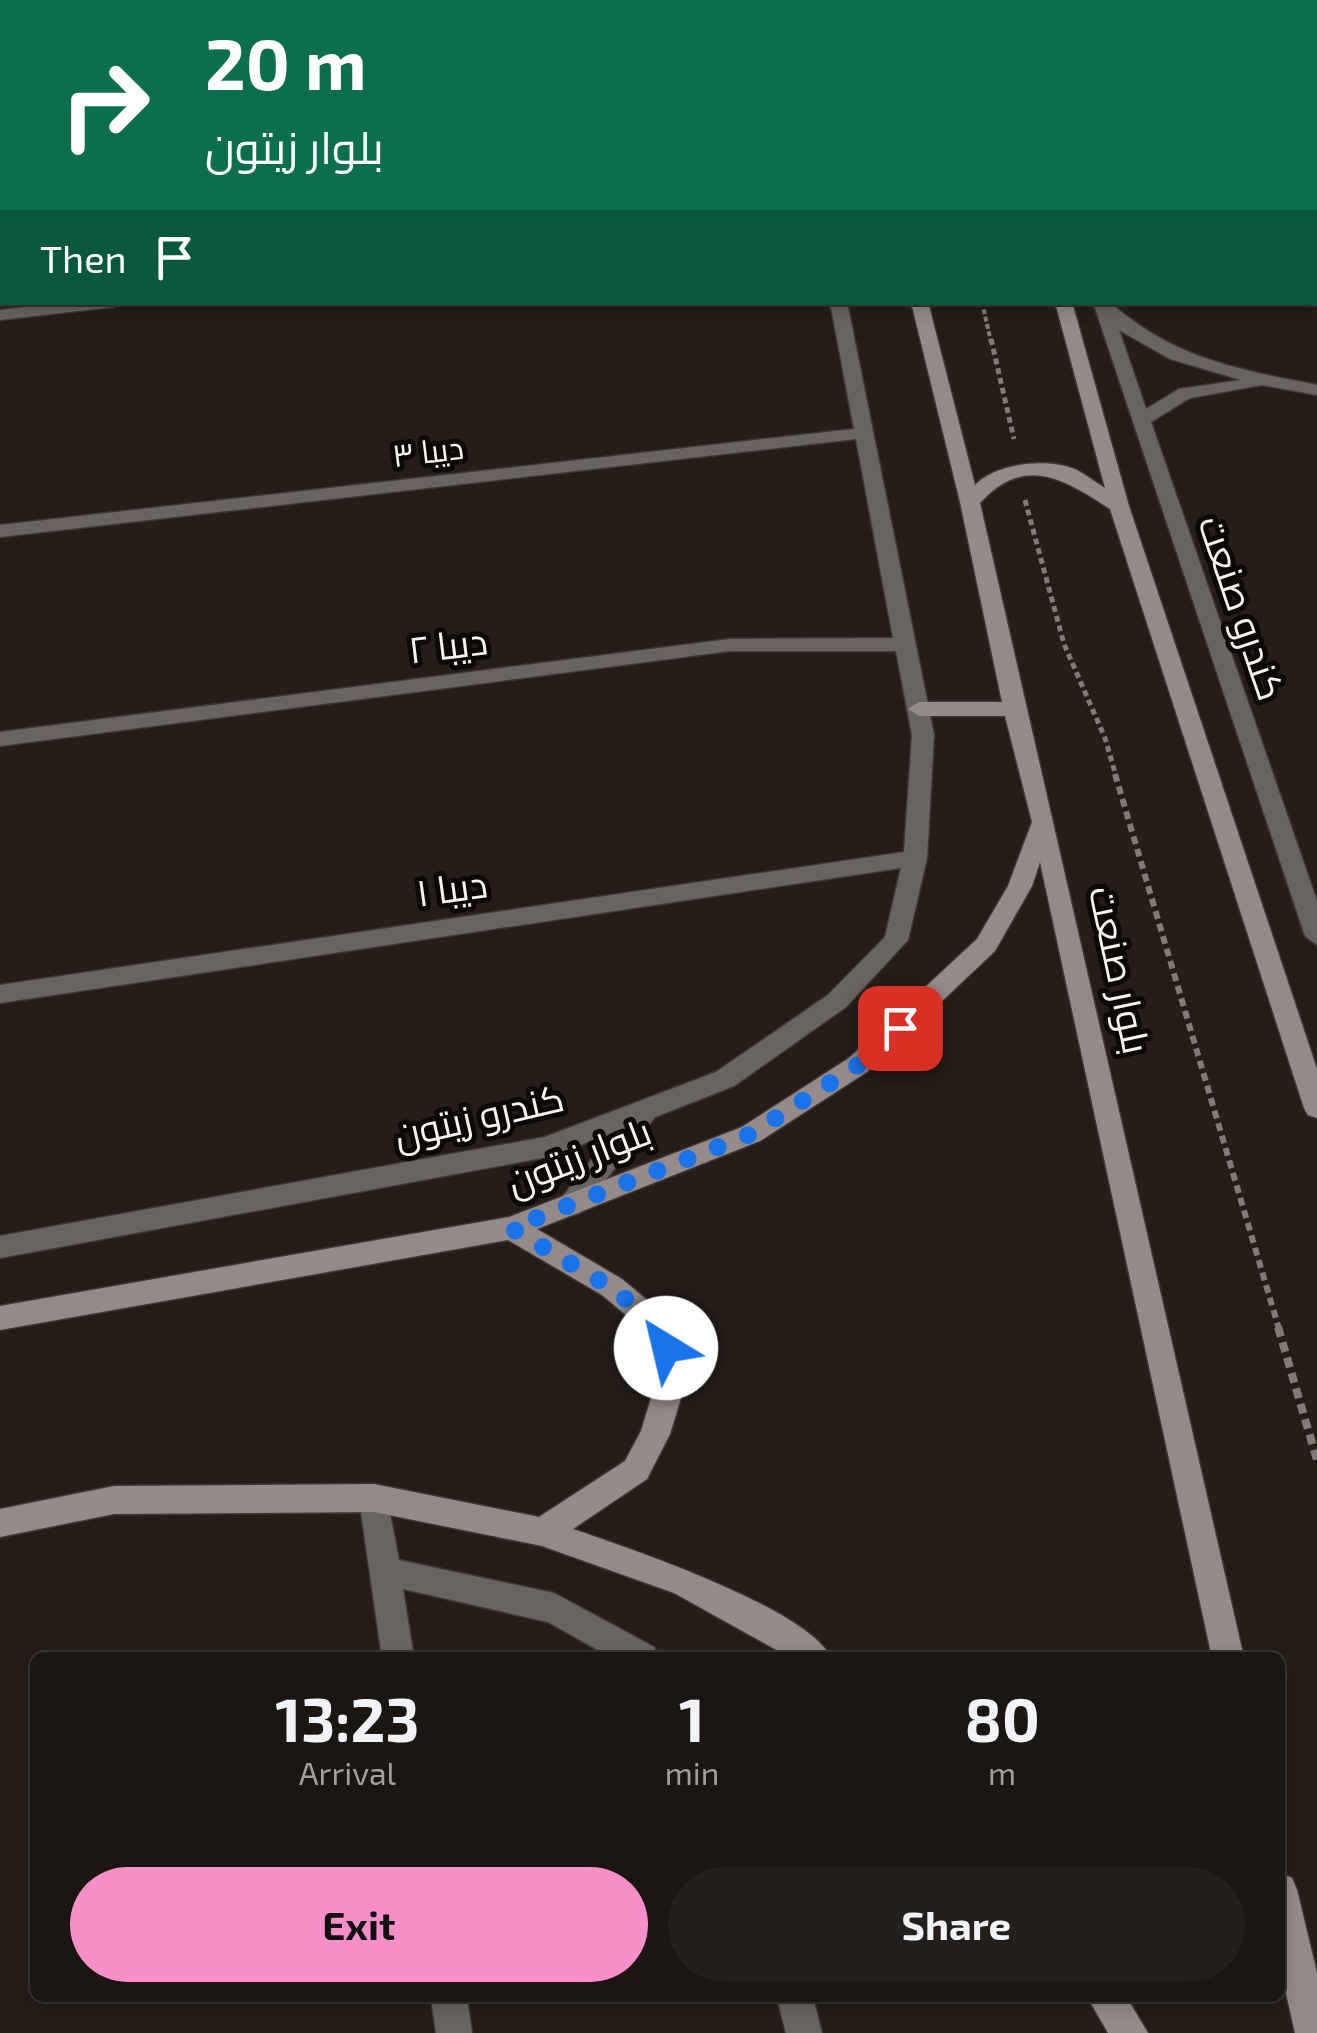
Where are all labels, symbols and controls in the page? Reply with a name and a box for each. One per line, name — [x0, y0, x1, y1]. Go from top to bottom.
text: 20 m — [205, 20, 367, 104]
icon: right — [40, 40, 170, 170]
text: بلوار زیتون — [205, 119, 384, 173]
icon: arrive — [147, 230, 202, 285]
text: Then — [40, 235, 127, 281]
street label: دیبا ۳ — [390, 427, 466, 473]
street label: کندرو صنعت — [1189, 509, 1296, 706]
street label: دیبا ۲ — [406, 616, 490, 672]
street label: دیبا ۱ — [413, 859, 490, 915]
street label: بلوار صنعت — [1080, 882, 1161, 1058]
pin — [858, 986, 943, 1071]
icon: arrive — [873, 1001, 928, 1056]
street label: کندرو زیتون — [389, 1073, 568, 1158]
street label: بلوار زیتون — [500, 1107, 657, 1205]
position arrow — [614, 1296, 718, 1400]
text: 13:23 — [275, 1682, 419, 1754]
text: 1 — [679, 1682, 705, 1754]
text: 80 — [965, 1682, 1040, 1754]
text: Arrival — [299, 1753, 396, 1791]
text: min — [665, 1753, 719, 1791]
text: m — [988, 1753, 1016, 1791]
button: Exit — [70, 1867, 648, 1982]
button: Share — [668, 1867, 1245, 1982]

